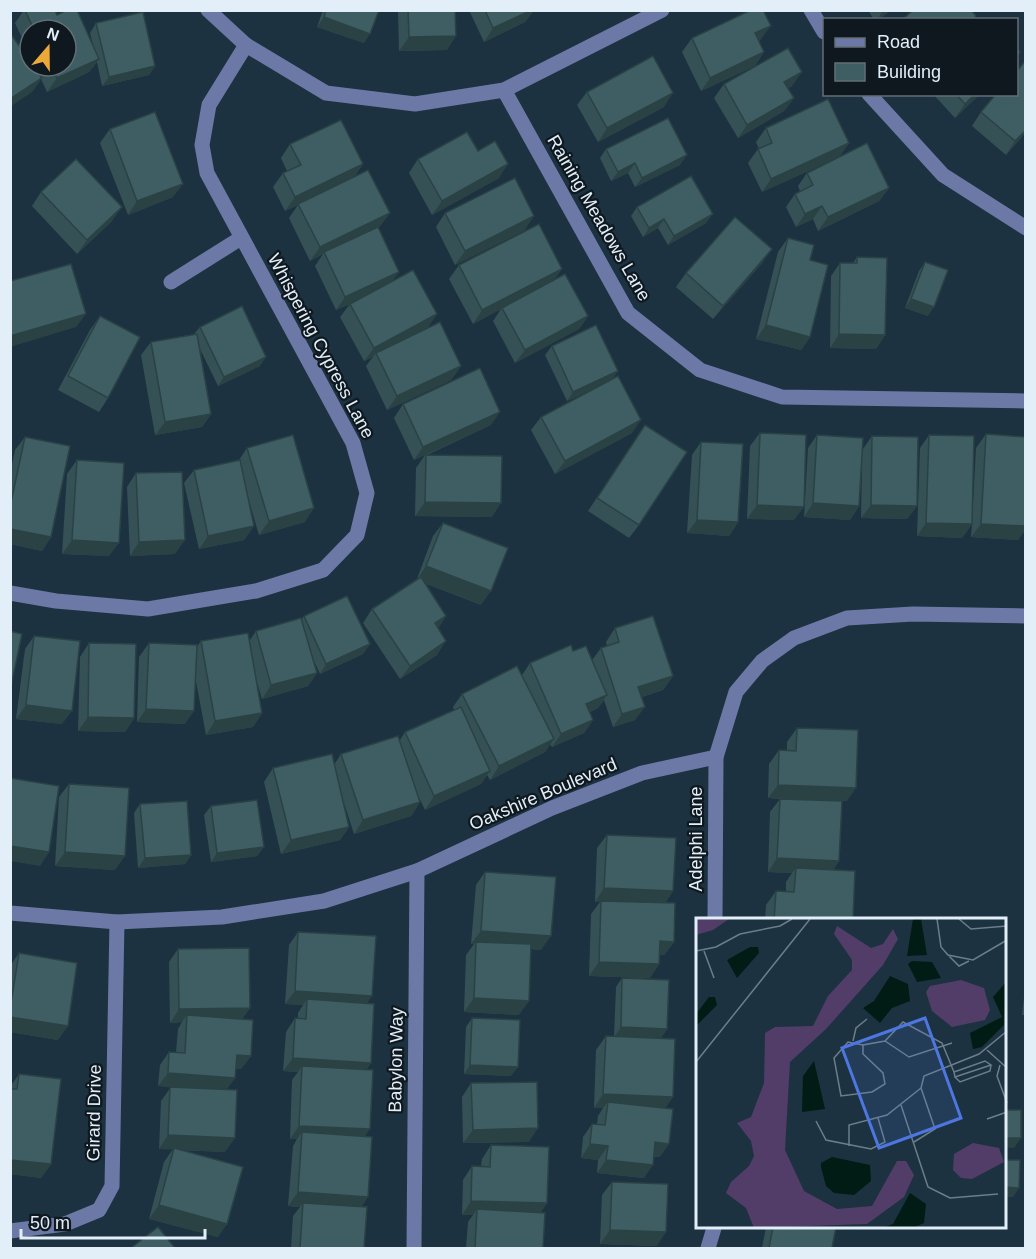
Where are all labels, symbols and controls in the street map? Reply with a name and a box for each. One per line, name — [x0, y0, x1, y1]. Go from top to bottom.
north arrow — [18, 18, 78, 78]
legend — [823, 18, 1018, 96]
text: N — [45, 24, 61, 44]
text: Road — [877, 32, 920, 52]
text: Building — [877, 62, 941, 82]
street label: Raining Meadows Lane — [543, 132, 655, 304]
street label: Whispering Cypress Lane — [264, 250, 378, 442]
street label: Oakshire Boulevard — [466, 754, 620, 834]
street label: Adelphi Lane — [686, 786, 706, 892]
inset map — [696, 918, 1006, 1229]
street label: Babylon Way — [385, 1007, 407, 1113]
street label: Girard Drive — [83, 1064, 105, 1162]
scale bar — [21, 1202, 206, 1240]
text: 50 m — [30, 1213, 70, 1233]

